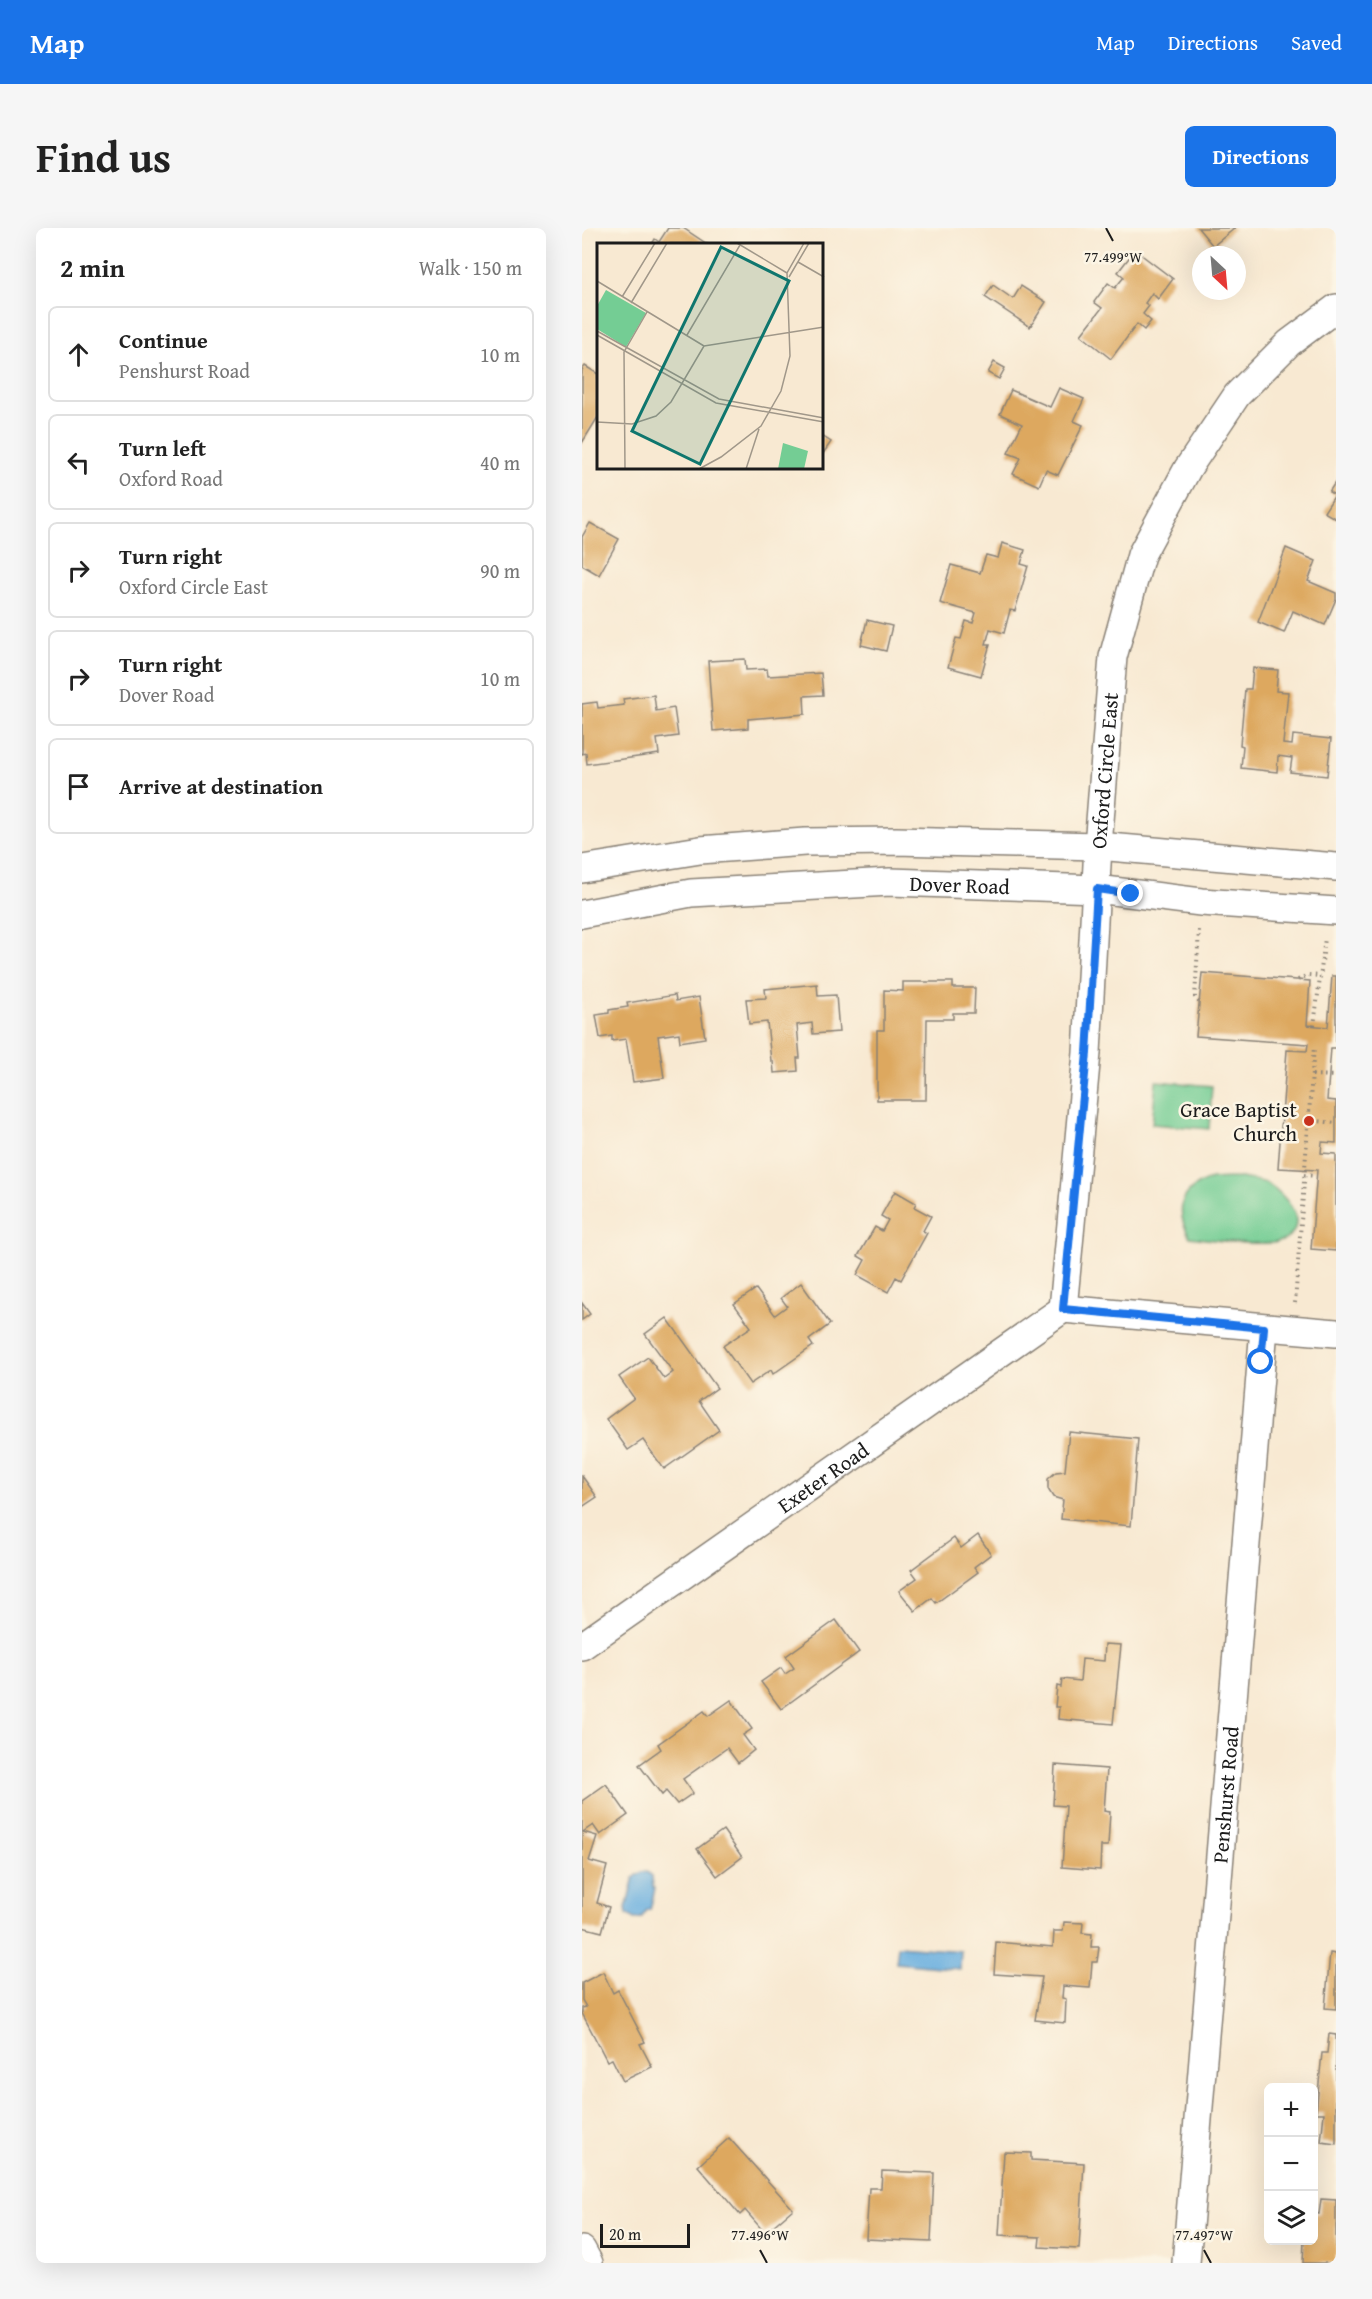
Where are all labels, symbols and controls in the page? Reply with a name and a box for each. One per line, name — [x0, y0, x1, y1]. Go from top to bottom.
text: Map — [30, 22, 84, 63]
text: Map — [1096, 27, 1135, 58]
text: Directions — [1168, 27, 1258, 58]
text: Saved — [1291, 27, 1342, 58]
text: Find us — [36, 126, 171, 187]
button: Directions — [1185, 126, 1336, 187]
inset map — [597, 243, 824, 470]
text: 77.499°W — [1084, 246, 1142, 267]
north arrow — [1192, 246, 1246, 300]
text: 2 min — [60, 248, 125, 287]
text: Walk · 150 m — [419, 253, 522, 282]
text: Continue — [119, 324, 208, 356]
icon: ahead — [62, 338, 95, 371]
text: 10 m — [480, 340, 520, 369]
text: Penshurst Road — [119, 356, 250, 385]
text: Turn left — [119, 432, 206, 464]
icon: left — [62, 446, 95, 479]
text: 40 m — [480, 448, 520, 477]
text: Oxford Road — [119, 464, 223, 493]
text: Turn right — [119, 540, 222, 572]
icon: right — [62, 554, 95, 587]
text: 90 m — [480, 556, 520, 585]
text: Oxford Circle East — [119, 572, 268, 601]
text: Turn right — [119, 648, 222, 680]
icon: right — [62, 662, 95, 695]
text: 10 m — [480, 664, 520, 693]
text: Dover Road — [119, 680, 214, 709]
street label: Oxford Circle East — [1082, 691, 1126, 850]
icon: arrive — [62, 770, 95, 803]
text: Arrive at destination — [119, 770, 323, 802]
street label: Dover Road — [909, 867, 1011, 902]
route end — [1117, 880, 1143, 906]
place label: Grace Baptist Church — [1180, 1094, 1298, 1149]
marker: Grace Baptist Church — [1302, 1114, 1316, 1128]
route start — [1247, 1348, 1273, 1374]
street label: Exeter Road — [771, 1434, 875, 1520]
street label: Penshurst Road — [1204, 1724, 1246, 1864]
map controls — [1264, 2083, 1318, 2245]
button: + — [1264, 2083, 1318, 2137]
button: − — [1264, 2137, 1318, 2191]
button: layers — [1264, 2191, 1318, 2245]
scale bar — [600, 2221, 690, 2248]
text: 20 m — [609, 2222, 641, 2246]
text: 77.496°W — [731, 2224, 789, 2245]
text: 77.497°W — [1175, 2224, 1233, 2245]

